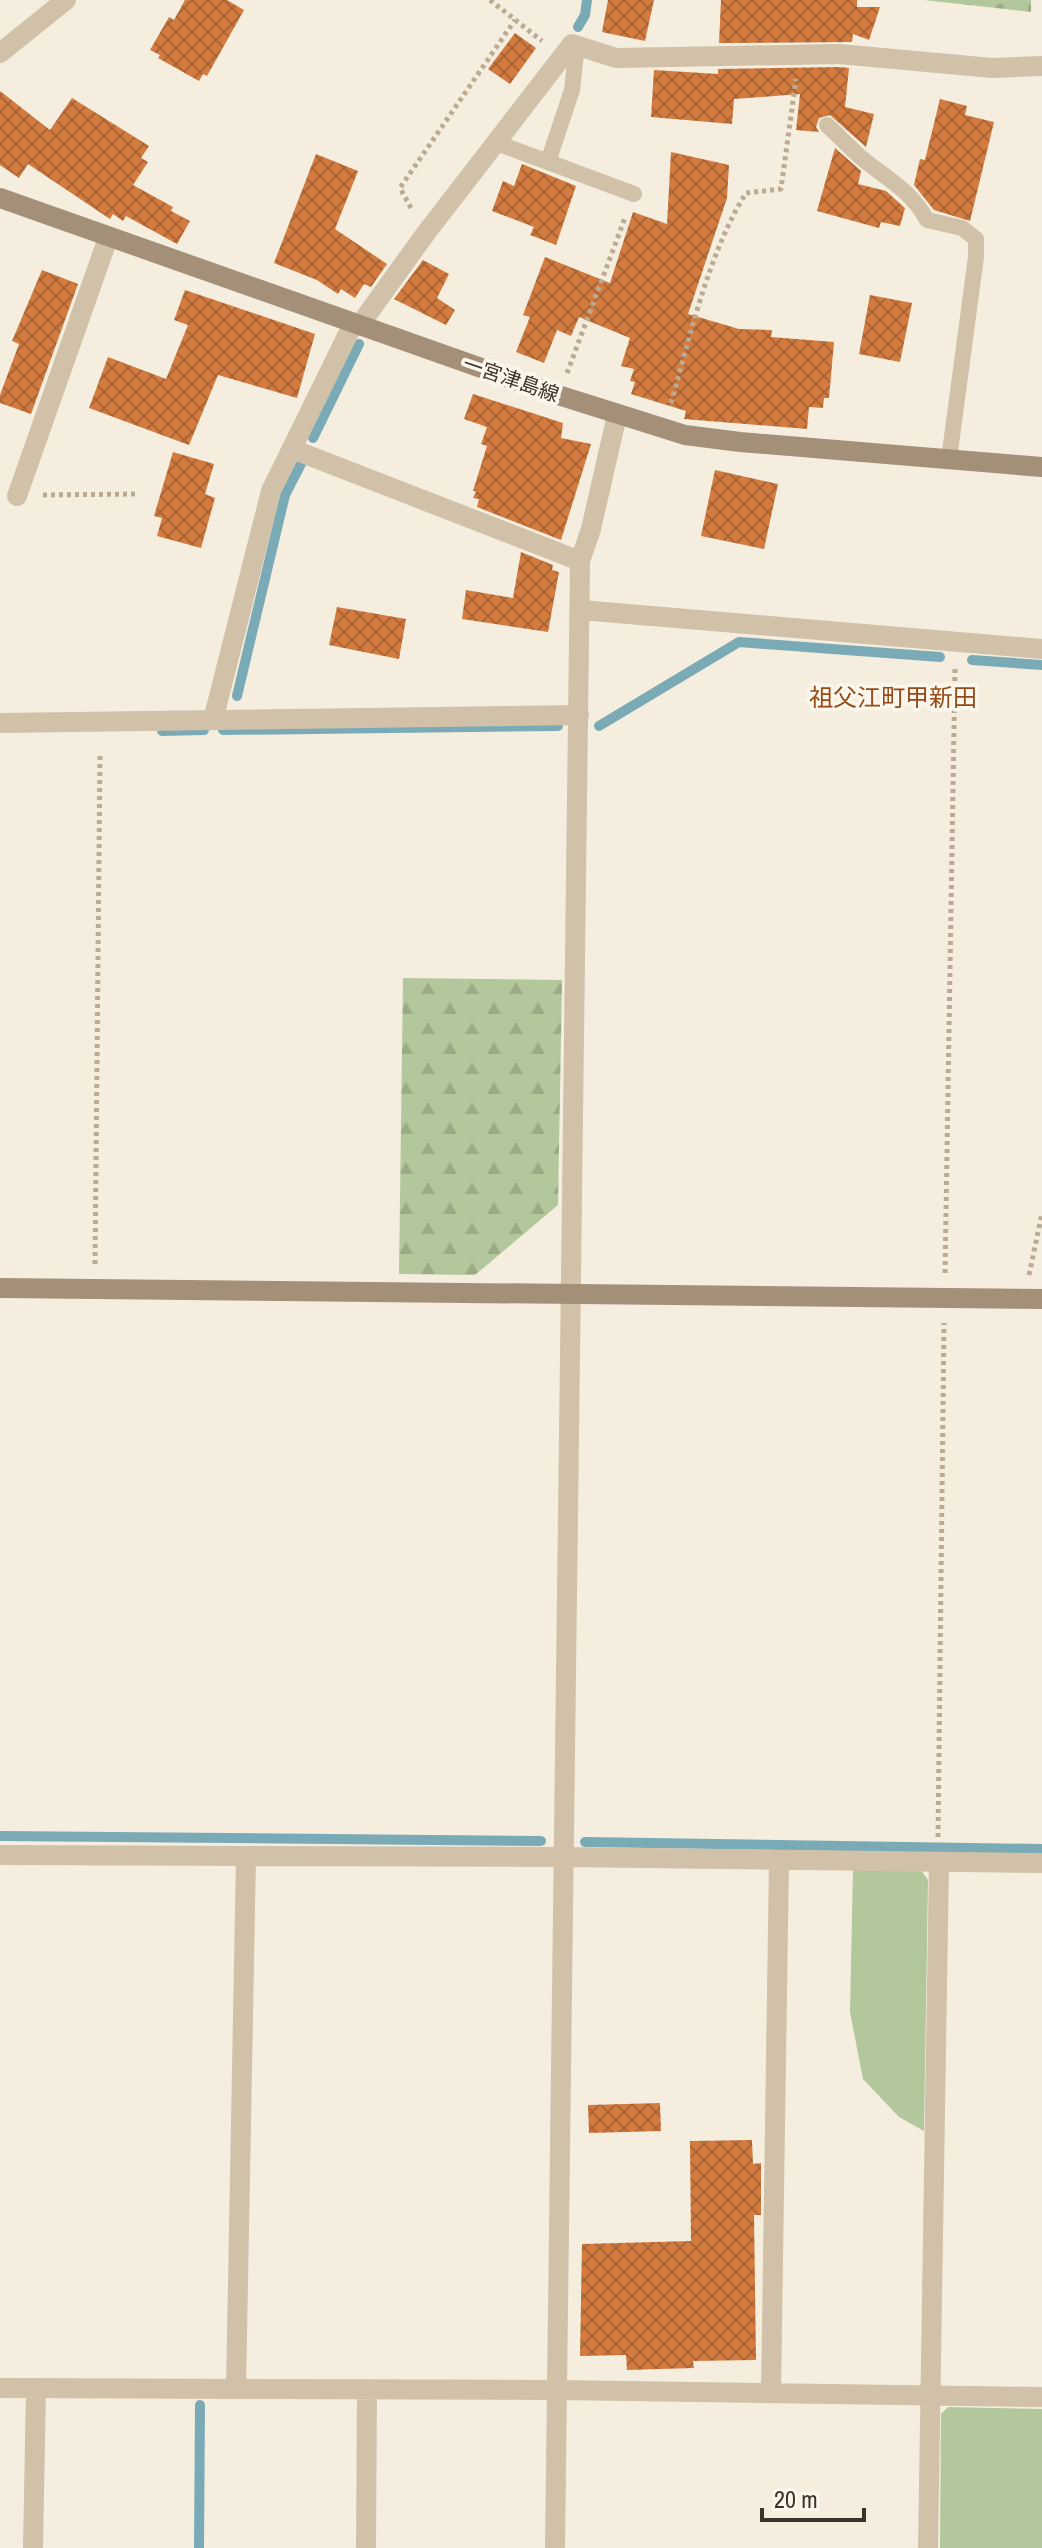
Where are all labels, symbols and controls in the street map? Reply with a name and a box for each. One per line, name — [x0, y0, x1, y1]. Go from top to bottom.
street label: 一宮津島線 — [459, 349, 563, 408]
district label: 祖父江町甲新田 — [809, 681, 977, 713]
scale bar — [762, 2472, 864, 2522]
text: 20 m — [774, 2483, 818, 2515]

